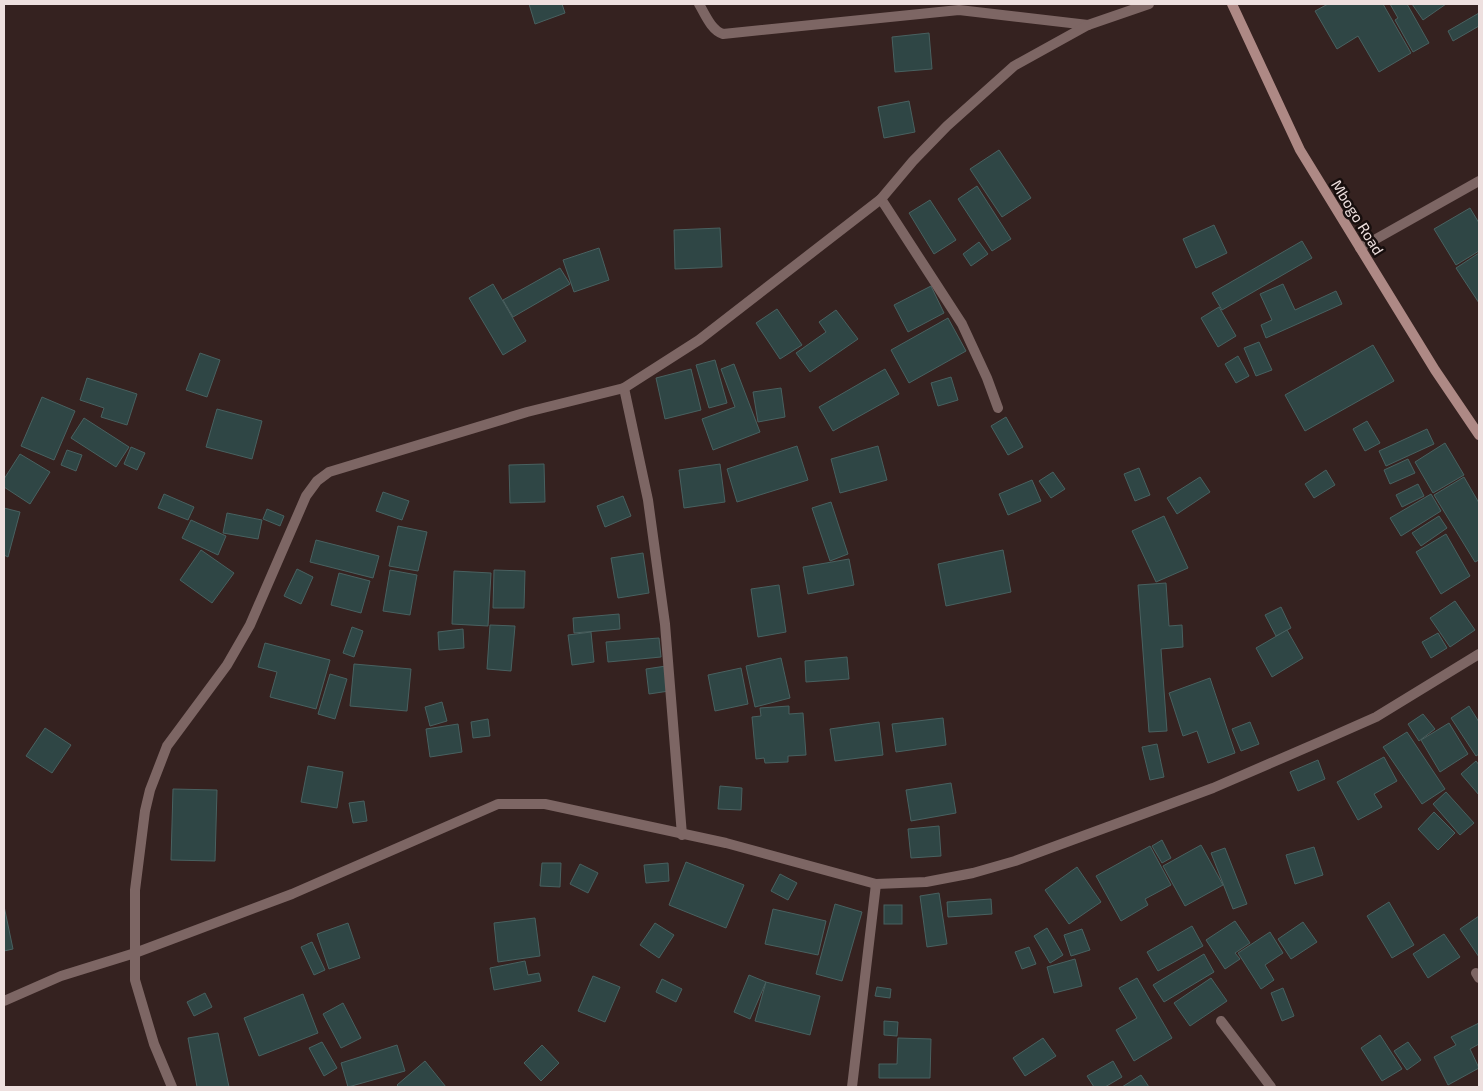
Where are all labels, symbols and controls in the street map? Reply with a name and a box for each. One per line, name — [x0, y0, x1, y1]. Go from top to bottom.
street label: Mbogo Road — [1328, 176, 1388, 258]

